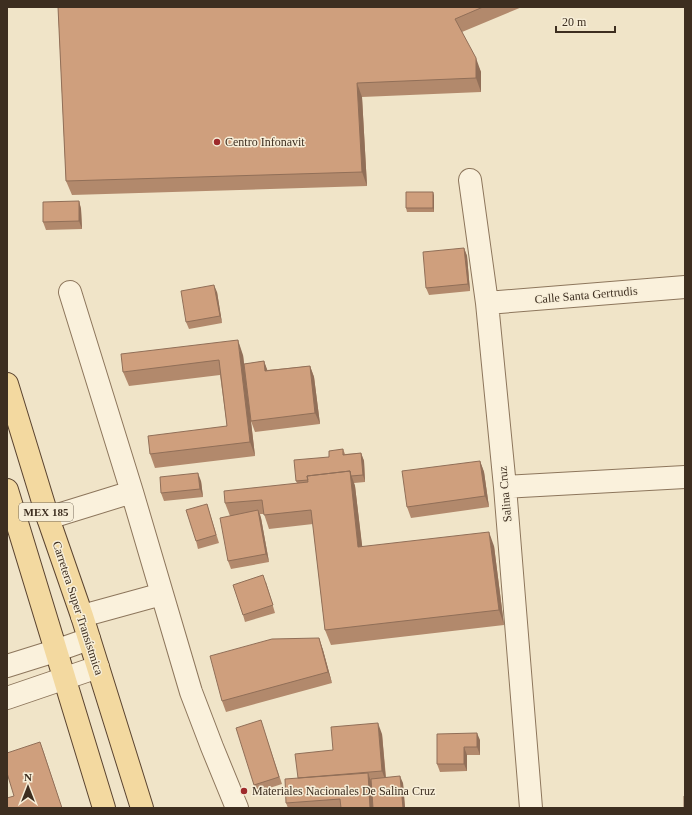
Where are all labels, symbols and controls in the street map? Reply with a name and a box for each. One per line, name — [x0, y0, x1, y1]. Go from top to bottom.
scale bar — [556, 8, 615, 34]
text: 20 m — [562, 15, 587, 29]
place label: Centro Infonavit — [225, 135, 305, 149]
marker: Centro Infonavit — [212, 137, 222, 147]
street label: Calle Santa Gertrudis — [534, 283, 638, 306]
street label: Salina Cruz — [496, 465, 514, 523]
road number: MEX 185 — [19, 503, 73, 521]
street label: Carretera Super Transístmica — [50, 539, 106, 677]
north arrow — [8, 767, 48, 807]
text: N — [24, 771, 32, 783]
place label: Materiales Nacionales De Salina Cruz — [252, 784, 435, 798]
marker: Materiales Nacionales De Salina Cruz — [239, 786, 249, 796]

